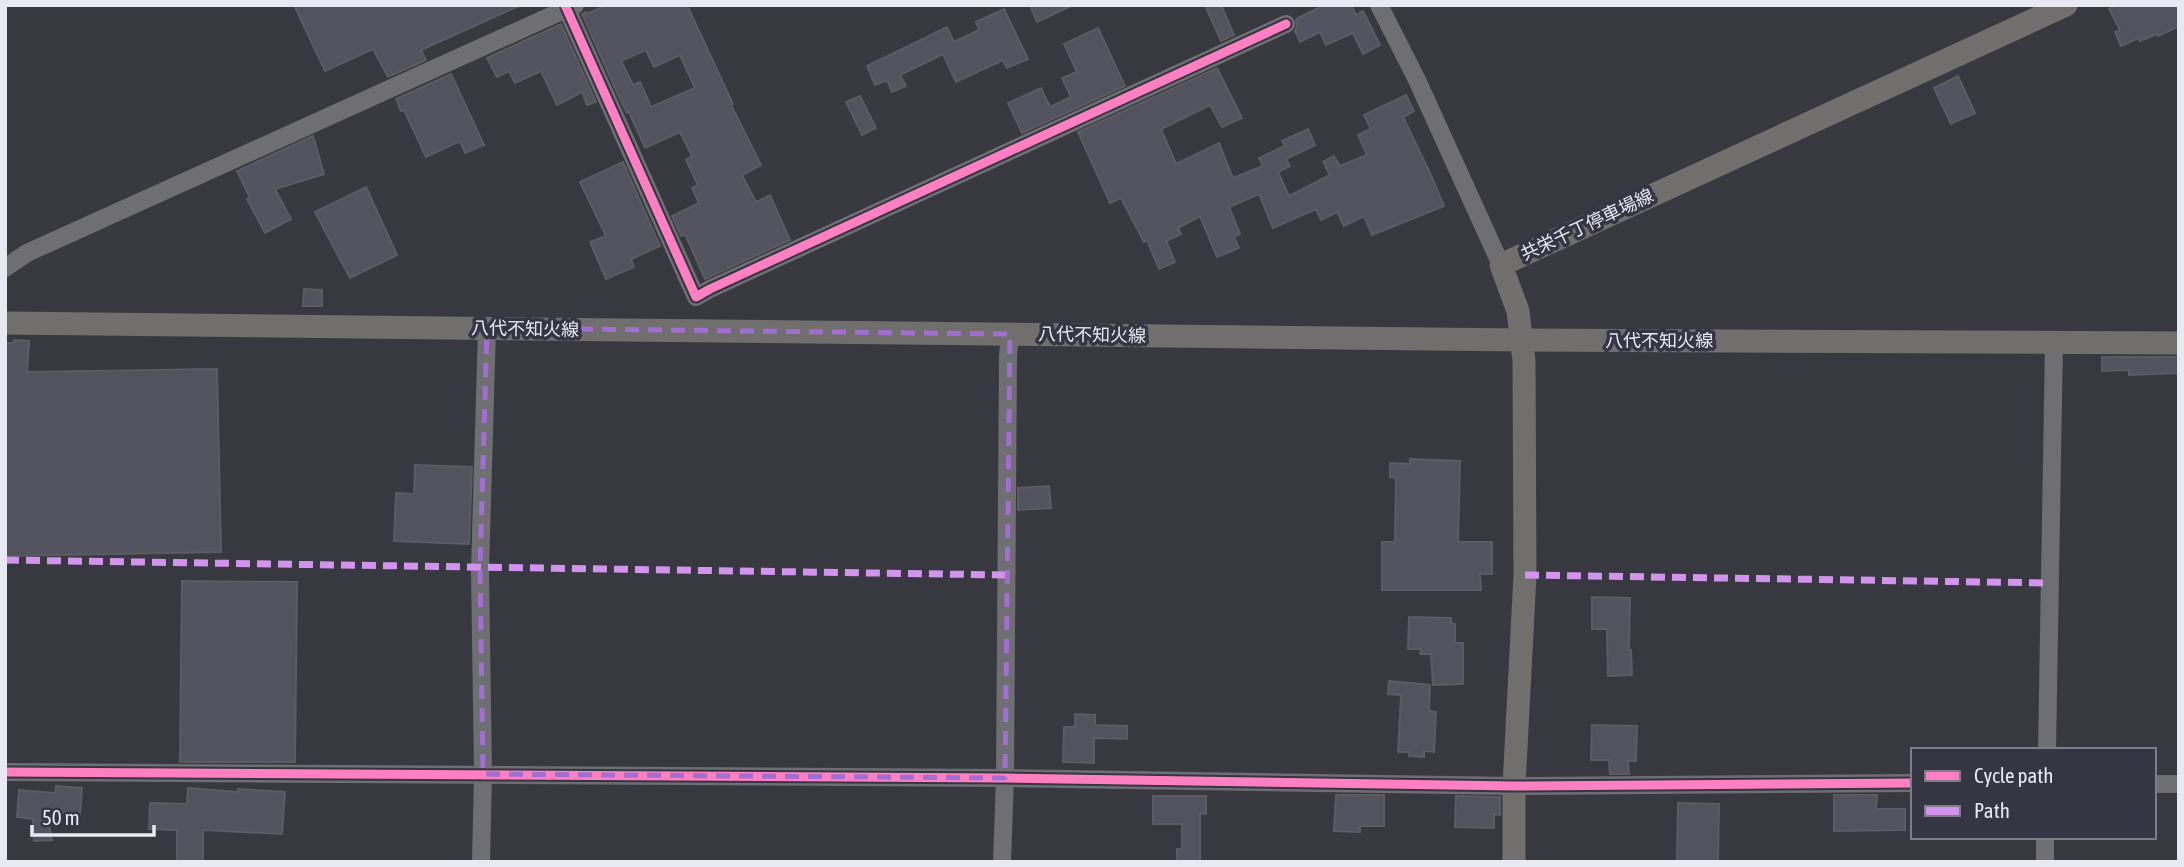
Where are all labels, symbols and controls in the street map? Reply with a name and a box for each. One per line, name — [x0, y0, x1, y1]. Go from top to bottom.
street label: 共栄千丁停車場線 — [1517, 185, 1656, 264]
street label: 八代不知火線 — [471, 317, 579, 340]
street label: 八代不知火線 — [1038, 323, 1146, 346]
street label: 八代不知火線 — [1605, 330, 1713, 351]
legend — [1911, 748, 2156, 839]
text: Cycle path — [1974, 763, 2053, 787]
scale bar — [32, 794, 154, 838]
text: Path — [1974, 798, 2010, 822]
text: 50 m — [42, 805, 80, 829]

